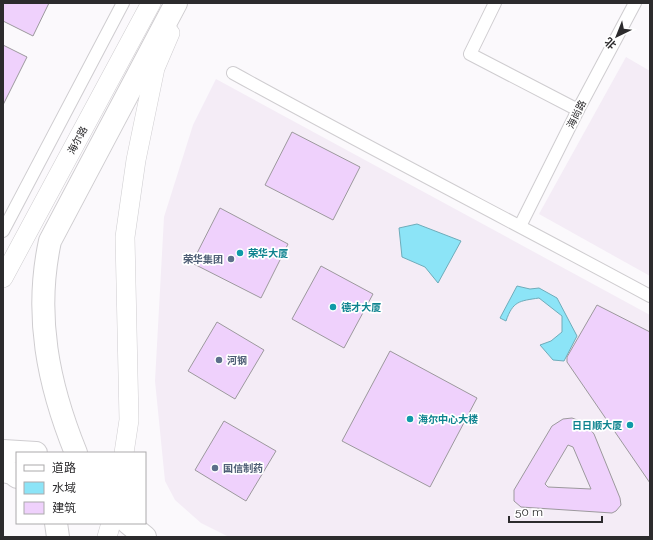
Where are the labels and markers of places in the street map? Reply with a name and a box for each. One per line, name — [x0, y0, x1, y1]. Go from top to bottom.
place label: 荣华大厦 — [248, 247, 288, 259]
marker: 荣华大厦 — [235, 248, 245, 258]
place label: 荣华集团 — [183, 253, 223, 265]
marker: 荣华集团 — [226, 254, 236, 264]
place label: 德才大厦 — [341, 301, 381, 313]
marker: 德才大厦 — [328, 302, 338, 312]
marker: 河钢 — [214, 355, 224, 365]
place label: 河钢 — [227, 355, 247, 366]
marker: 海尔中心大楼 — [405, 414, 415, 424]
place label: 海尔中心大楼 — [418, 414, 478, 425]
place label: 日日顺大厦 — [572, 420, 622, 431]
marker: 日日顺大厦 — [625, 420, 635, 430]
place label: 国信制药 — [223, 462, 263, 474]
marker: 国信制药 — [210, 463, 220, 473]

